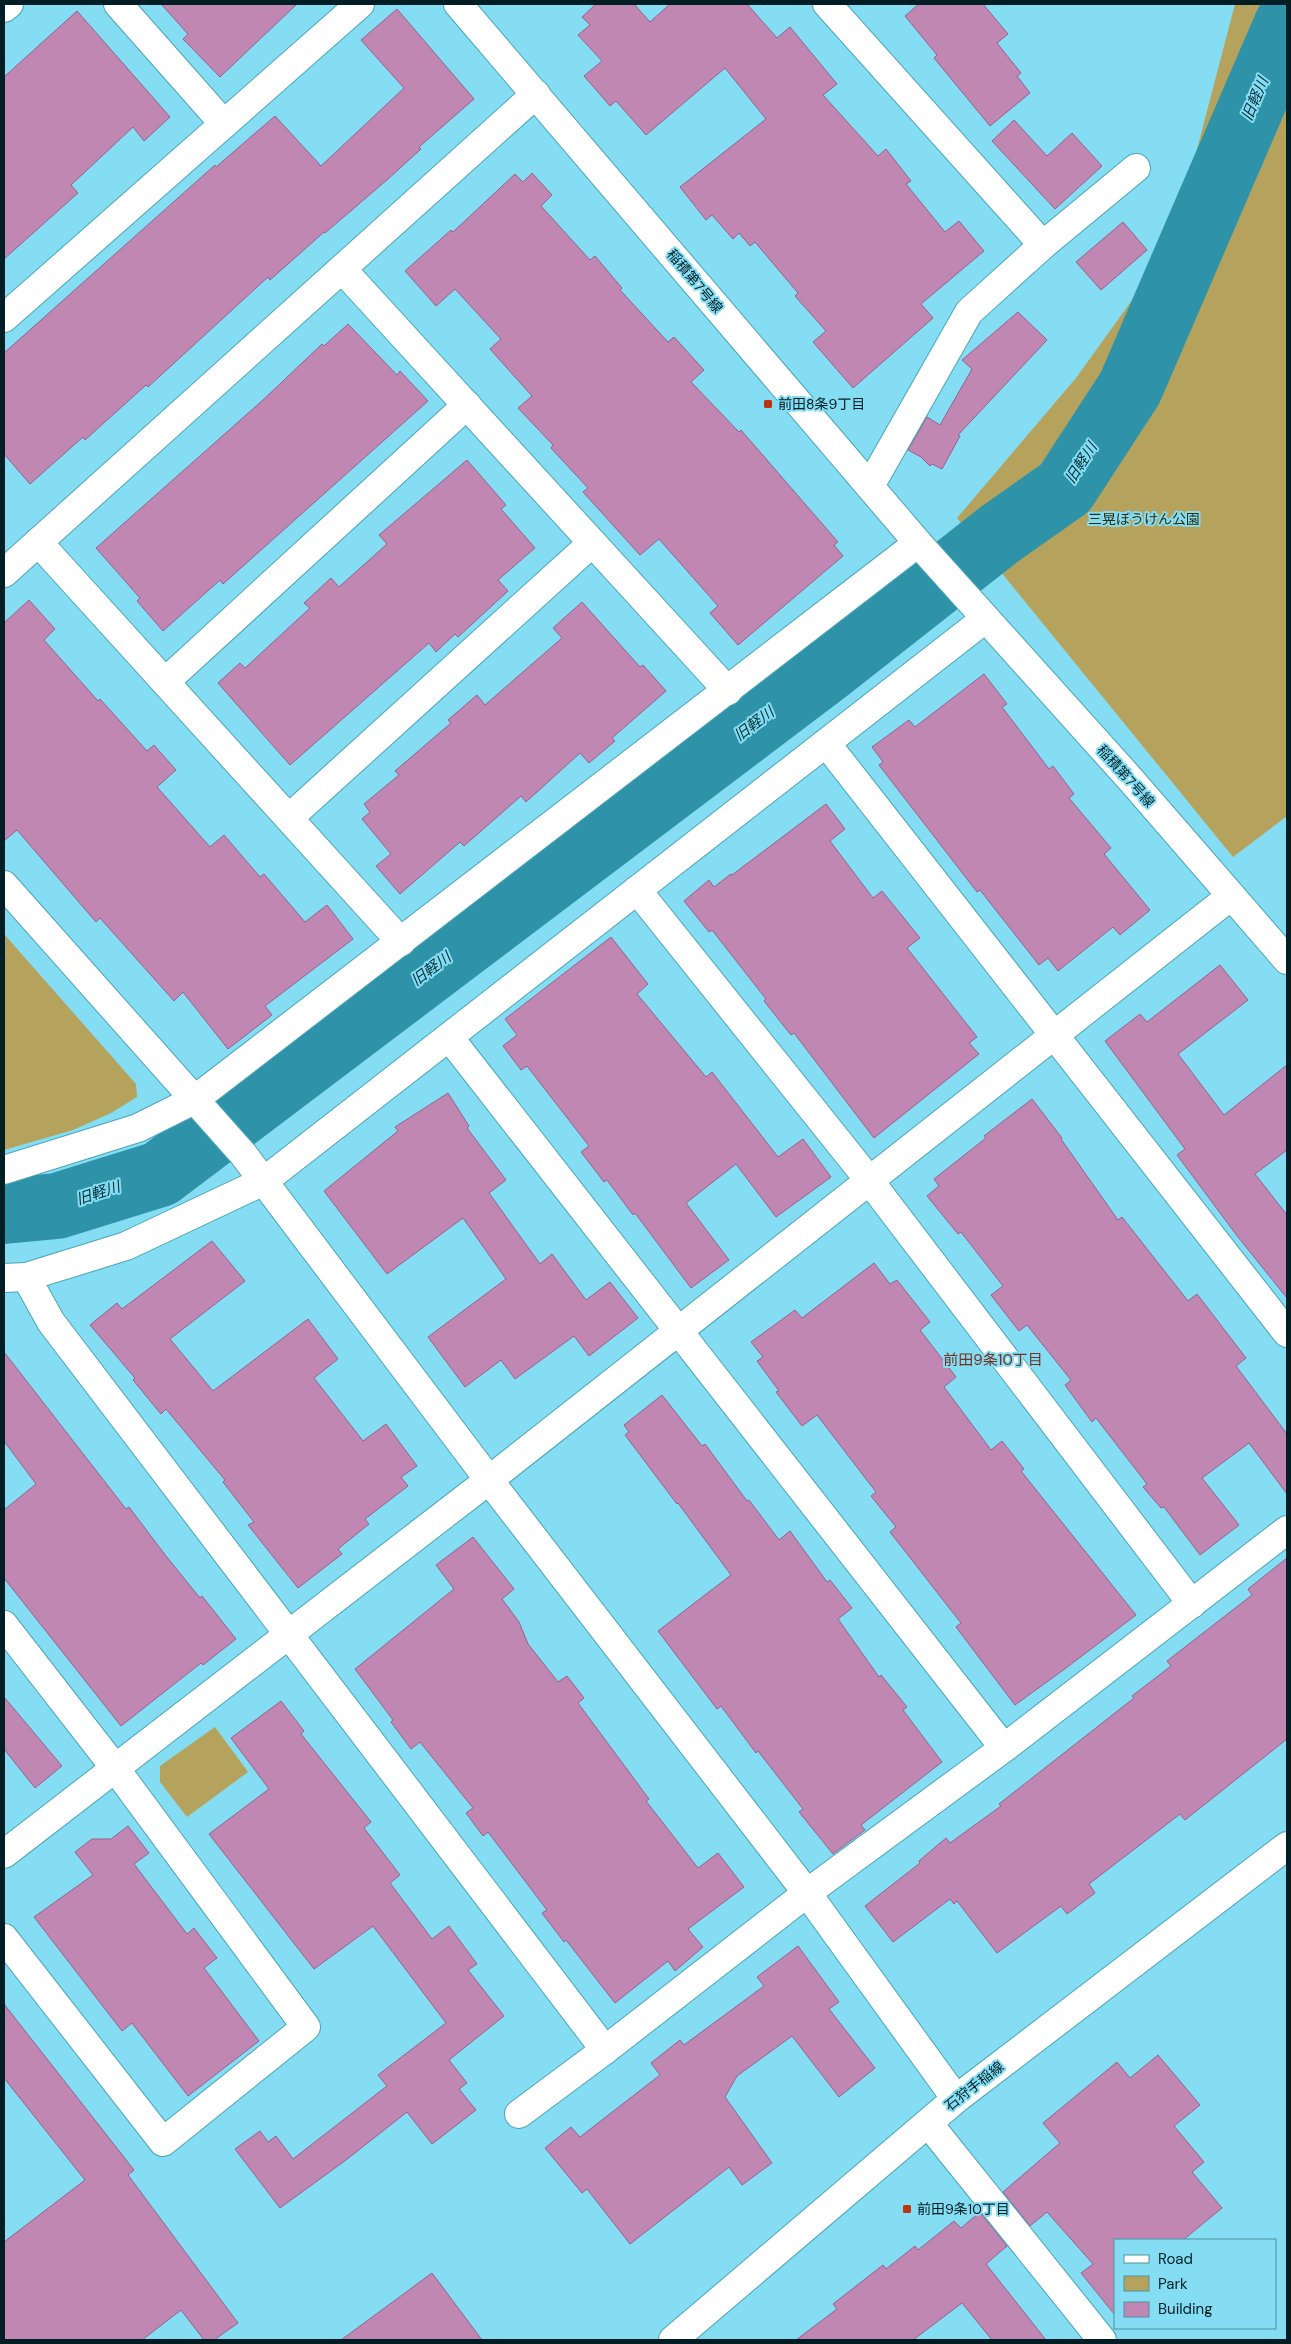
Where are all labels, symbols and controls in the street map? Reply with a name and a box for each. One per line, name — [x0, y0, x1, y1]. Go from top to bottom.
water label: 旧軽川 — [1237, 73, 1274, 124]
street label: 稲積第7号線 — [663, 246, 727, 316]
place label: 前田8条9丁目 — [778, 395, 865, 413]
marker: 前田8条9丁目 — [762, 398, 774, 410]
water label: 旧軽川 — [1060, 437, 1103, 487]
park label: 三晃ぼうけん公園 — [1088, 510, 1200, 528]
water label: 旧軽川 — [730, 701, 780, 746]
street label: 稲積第7号線 — [1093, 741, 1159, 811]
water label: 旧軽川 — [407, 946, 457, 991]
water label: 旧軽川 — [74, 1176, 124, 1209]
district label: 前田9条10丁目 — [943, 1350, 1043, 1370]
street label: 石狩手稲線 — [941, 2057, 1007, 2115]
place label: 前田9条10丁目 — [917, 2200, 1010, 2218]
marker: 前田9条10丁目 — [901, 2203, 913, 2215]
legend — [1114, 2239, 1276, 2329]
text: Road — [1158, 2249, 1193, 2269]
text: Park — [1158, 2274, 1188, 2294]
text: Building — [1158, 2299, 1213, 2319]

